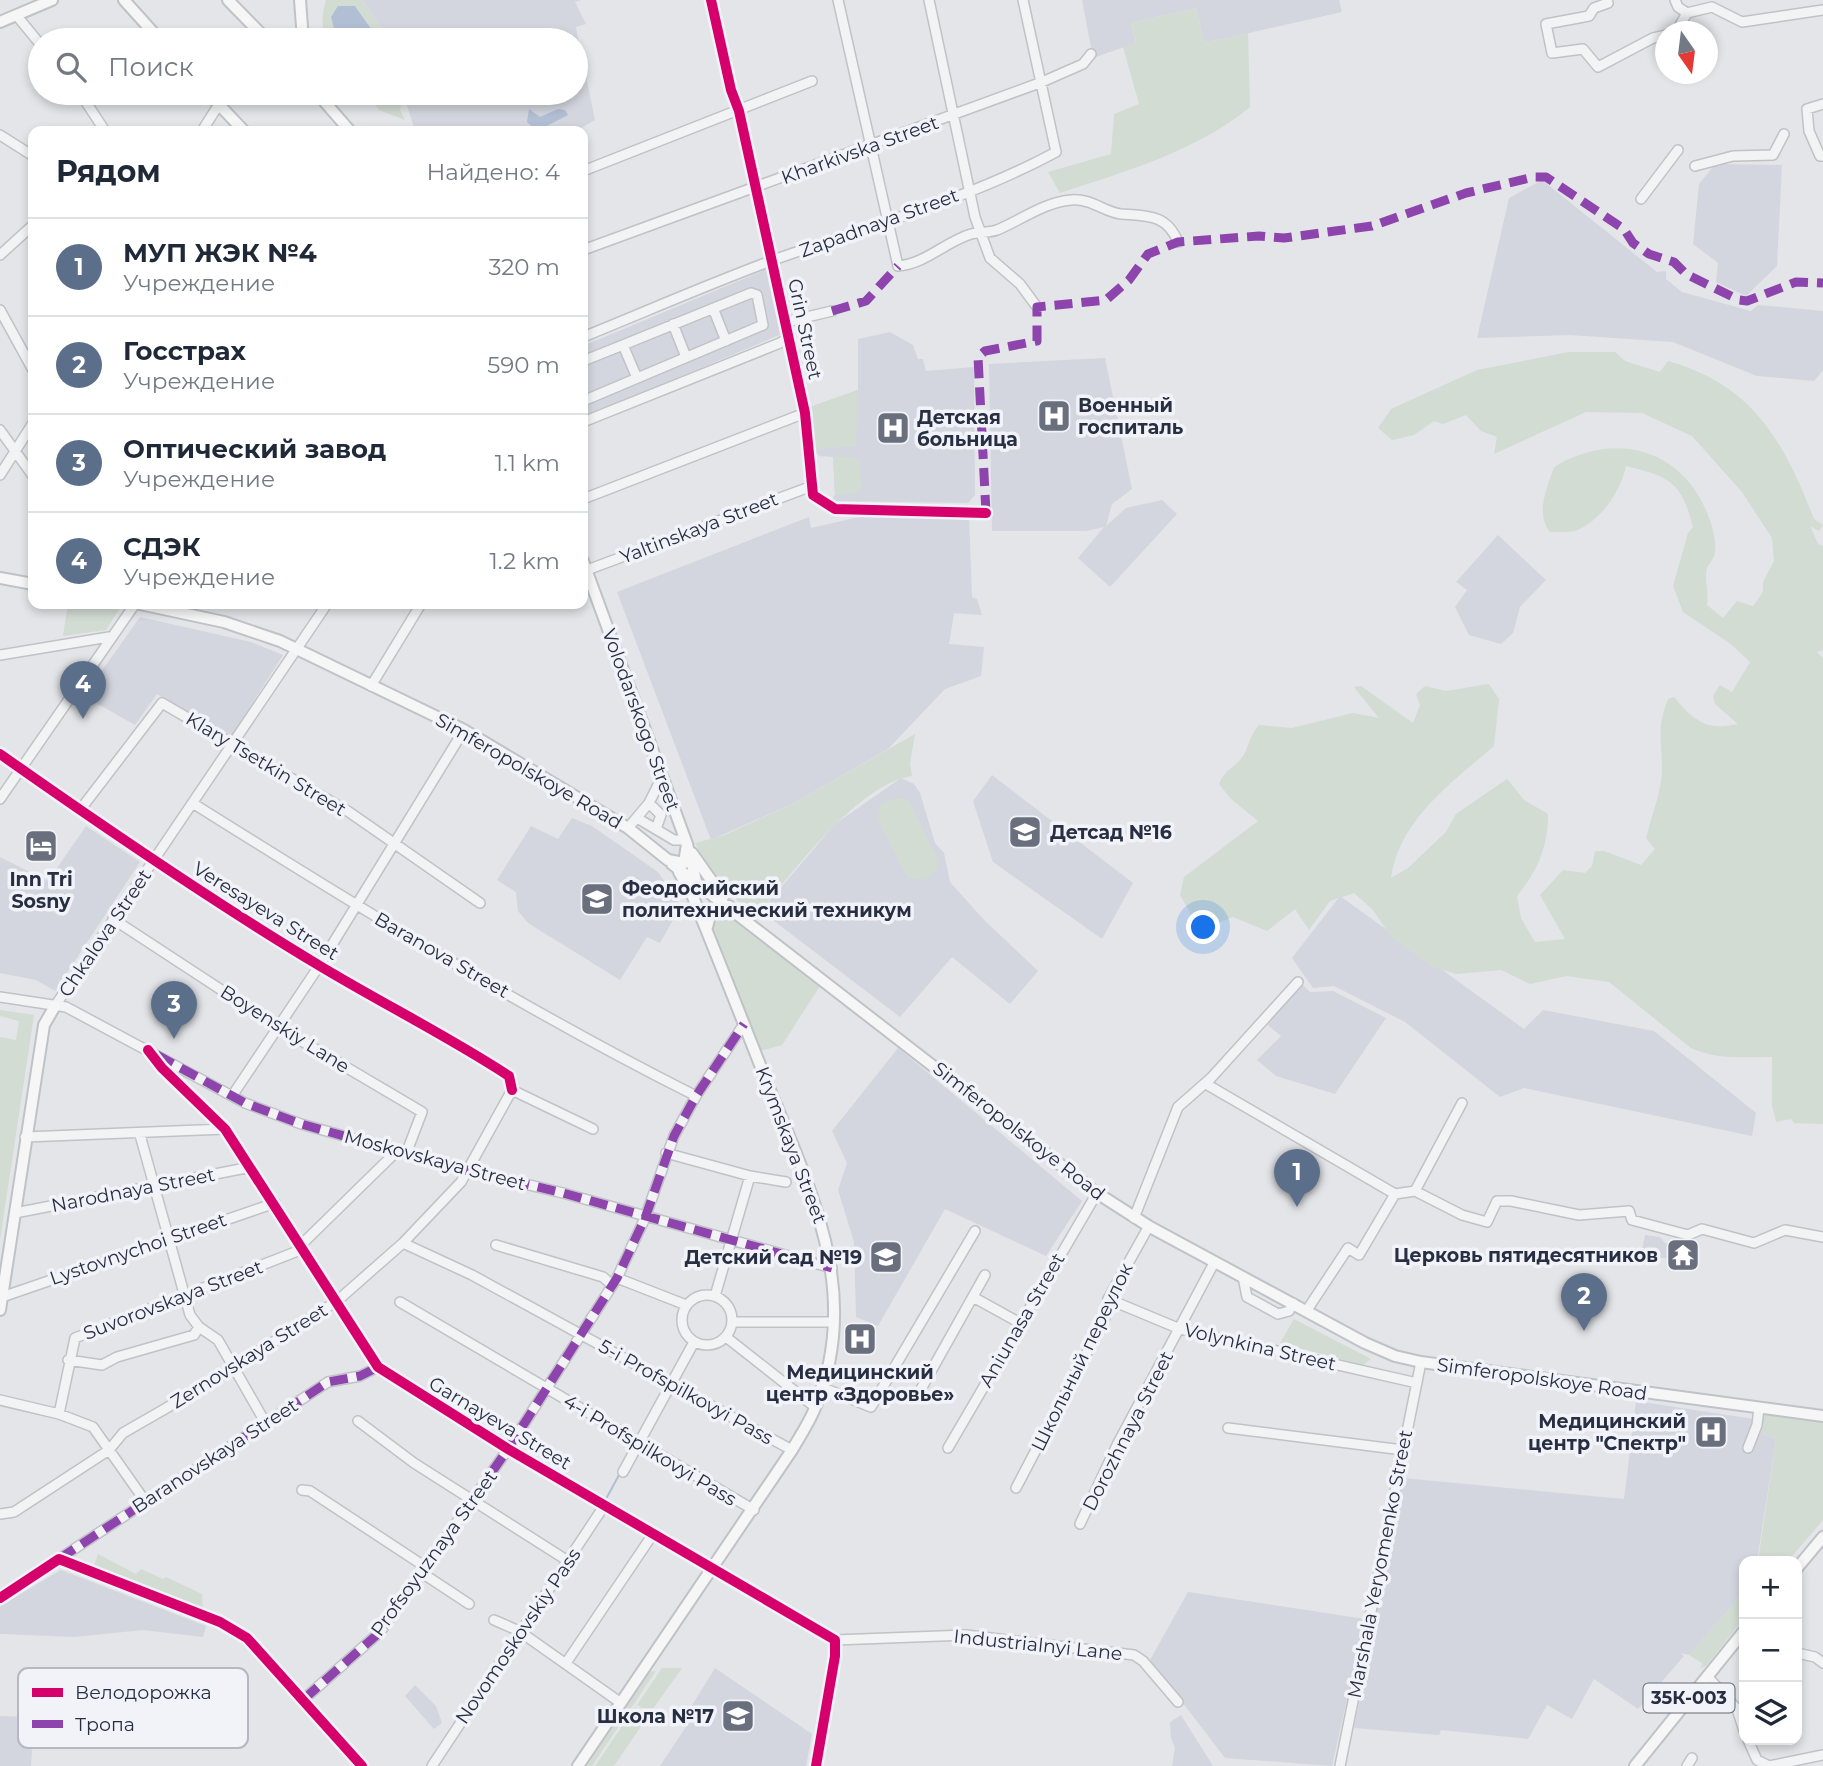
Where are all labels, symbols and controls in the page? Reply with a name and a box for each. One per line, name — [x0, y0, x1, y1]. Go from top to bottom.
north arrow — [1655, 21, 1718, 84]
search box — [28, 28, 588, 105]
icon: search — [52, 48, 90, 86]
text: Поиск — [108, 51, 194, 83]
street label: Kharkivska Street — [778, 111, 942, 189]
text: Рядом — [56, 153, 161, 190]
text: Найдено: 4 — [426, 158, 560, 186]
street label: Zapadnaya Street — [796, 183, 962, 262]
text: МУП ЖЭК №4 — [123, 237, 317, 269]
text: 1 — [74, 253, 84, 281]
text: 320 m — [488, 253, 560, 281]
text: Учреждение — [123, 269, 275, 297]
street label: Grin Street — [783, 276, 827, 382]
text: Госстрах — [123, 335, 246, 367]
text: 2 — [72, 351, 86, 379]
text: 590 m — [487, 351, 560, 379]
text: Учреждение — [123, 367, 275, 395]
place label: Военный госпиталь — [1078, 394, 1184, 439]
hospital icon: Военный госпиталь — [1035, 397, 1073, 435]
place label: Детская больница — [917, 406, 1018, 451]
hospital icon: Детская больница — [874, 409, 912, 447]
text: Оптический завод — [123, 433, 386, 465]
text: 3 — [72, 449, 86, 477]
text: 1.1 km — [495, 449, 560, 477]
text: Учреждение — [123, 465, 275, 493]
street label: Yaltinskaya Street — [617, 487, 782, 569]
text: СДЭК — [123, 531, 201, 563]
text: 4 — [71, 547, 87, 575]
text: 1.2 km — [490, 547, 560, 575]
text: Учреждение — [123, 563, 275, 591]
street label: Volodarskogo Street — [597, 626, 685, 815]
pin: 4 — [60, 661, 106, 719]
street label: Klary Tsetkin Street — [182, 707, 351, 821]
street label: Simferopolskoye Road — [431, 708, 627, 834]
school or university icon: Детсад №16 — [1006, 813, 1044, 851]
place label: Детсад №16 — [1050, 821, 1172, 844]
hotel icon: Inn Tri Sosny — [22, 827, 60, 865]
street label: Veresayeva Street — [189, 857, 343, 965]
street label: Chkalova Street — [54, 865, 156, 1001]
place label: Inn Tri Sosny — [9, 868, 73, 913]
place label: Феодосийский политехнический техникум — [622, 877, 912, 922]
school or university icon: Феодосийский политехнический техникум — [578, 880, 616, 918]
street label: Baranova Street — [371, 907, 514, 1003]
your location — [1186, 910, 1220, 944]
street label: Boyenskiy Lane — [216, 980, 354, 1078]
pin: 3 — [151, 981, 197, 1039]
street label: Simferopolskoye Road — [928, 1057, 1110, 1205]
street label: Krymskaya Street — [750, 1063, 832, 1227]
street label: Moskovskaya Street — [342, 1125, 529, 1195]
pin: 1 — [1274, 1149, 1320, 1207]
street label: Narodnaya Street — [49, 1163, 217, 1217]
street label: Lystovnychoi Street — [47, 1208, 230, 1290]
temple icon: Церковь пятидесятников — [1664, 1236, 1702, 1274]
school or university icon: Детский сад №19 — [867, 1238, 905, 1276]
place label: Церковь пятидесятников — [1394, 1244, 1658, 1267]
place label: Детский сад №19 — [684, 1246, 862, 1269]
street label: Aniunasa Street — [974, 1248, 1070, 1391]
street label: Suvorovskaya Street — [80, 1255, 266, 1345]
street label: Школьный переулок — [1026, 1259, 1138, 1455]
pin: 2 — [1561, 1273, 1607, 1331]
street label: Zernovskaya Street — [166, 1298, 332, 1414]
street label: Volynkina Street — [1182, 1318, 1338, 1376]
hospital icon: Медицинский центр «Здоровье» — [841, 1320, 879, 1358]
street label: 5-i Profspilkovyi Pass — [595, 1335, 777, 1449]
street label: Dorozhnaya Street — [1078, 1347, 1178, 1515]
street label: Simferopolskoye Road — [1435, 1353, 1649, 1405]
place label: Медицинский центр «Здоровье» — [766, 1361, 954, 1406]
street label: Garnayeva Street — [425, 1371, 576, 1475]
street label: 4-i Profspilkovyi Pass — [559, 1389, 741, 1511]
street label: Baranovskaya Street — [128, 1394, 302, 1518]
place label: Медицинский центр "Спектр" — [1528, 1410, 1686, 1455]
hospital icon: Медицинский центр "Спектр" — [1692, 1413, 1730, 1451]
street label: Marshala Yeryomenko Street — [1343, 1427, 1417, 1700]
street label: Profsoyuznaya Street — [366, 1465, 502, 1641]
street label: Novomoskovskiy Pass — [451, 1544, 585, 1728]
map controls — [1739, 1556, 1802, 1745]
button: + — [1739, 1556, 1802, 1619]
button: − — [1739, 1619, 1802, 1682]
street label: Industrialnyi Lane — [952, 1625, 1124, 1665]
legend — [18, 1668, 248, 1748]
text: Велодорожка — [75, 1681, 212, 1704]
button: layers — [1739, 1682, 1802, 1745]
road number: 35К-003 — [1644, 1684, 1734, 1713]
school or university icon: Школа №17 — [719, 1697, 757, 1735]
place label: Школа №17 — [597, 1705, 714, 1728]
text: Тропа — [75, 1713, 135, 1736]

